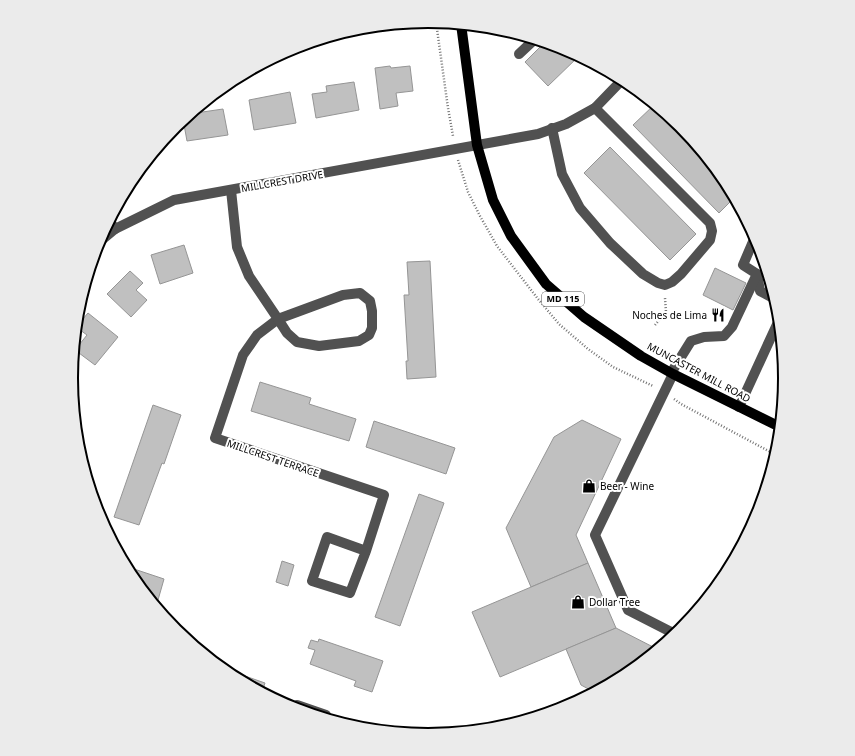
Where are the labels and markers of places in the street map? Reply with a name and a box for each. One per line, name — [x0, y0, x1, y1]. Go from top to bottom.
restaurant icon: Noches de Lima — [710, 307, 726, 323]
place label: Noches de Lima — [632, 308, 707, 322]
shop icon: Beer - Wine — [581, 478, 597, 494]
place label: Beer - Wine — [600, 479, 654, 493]
shop icon: Dollar Tree — [570, 594, 586, 610]
place label: Dollar Tree — [589, 595, 640, 609]

